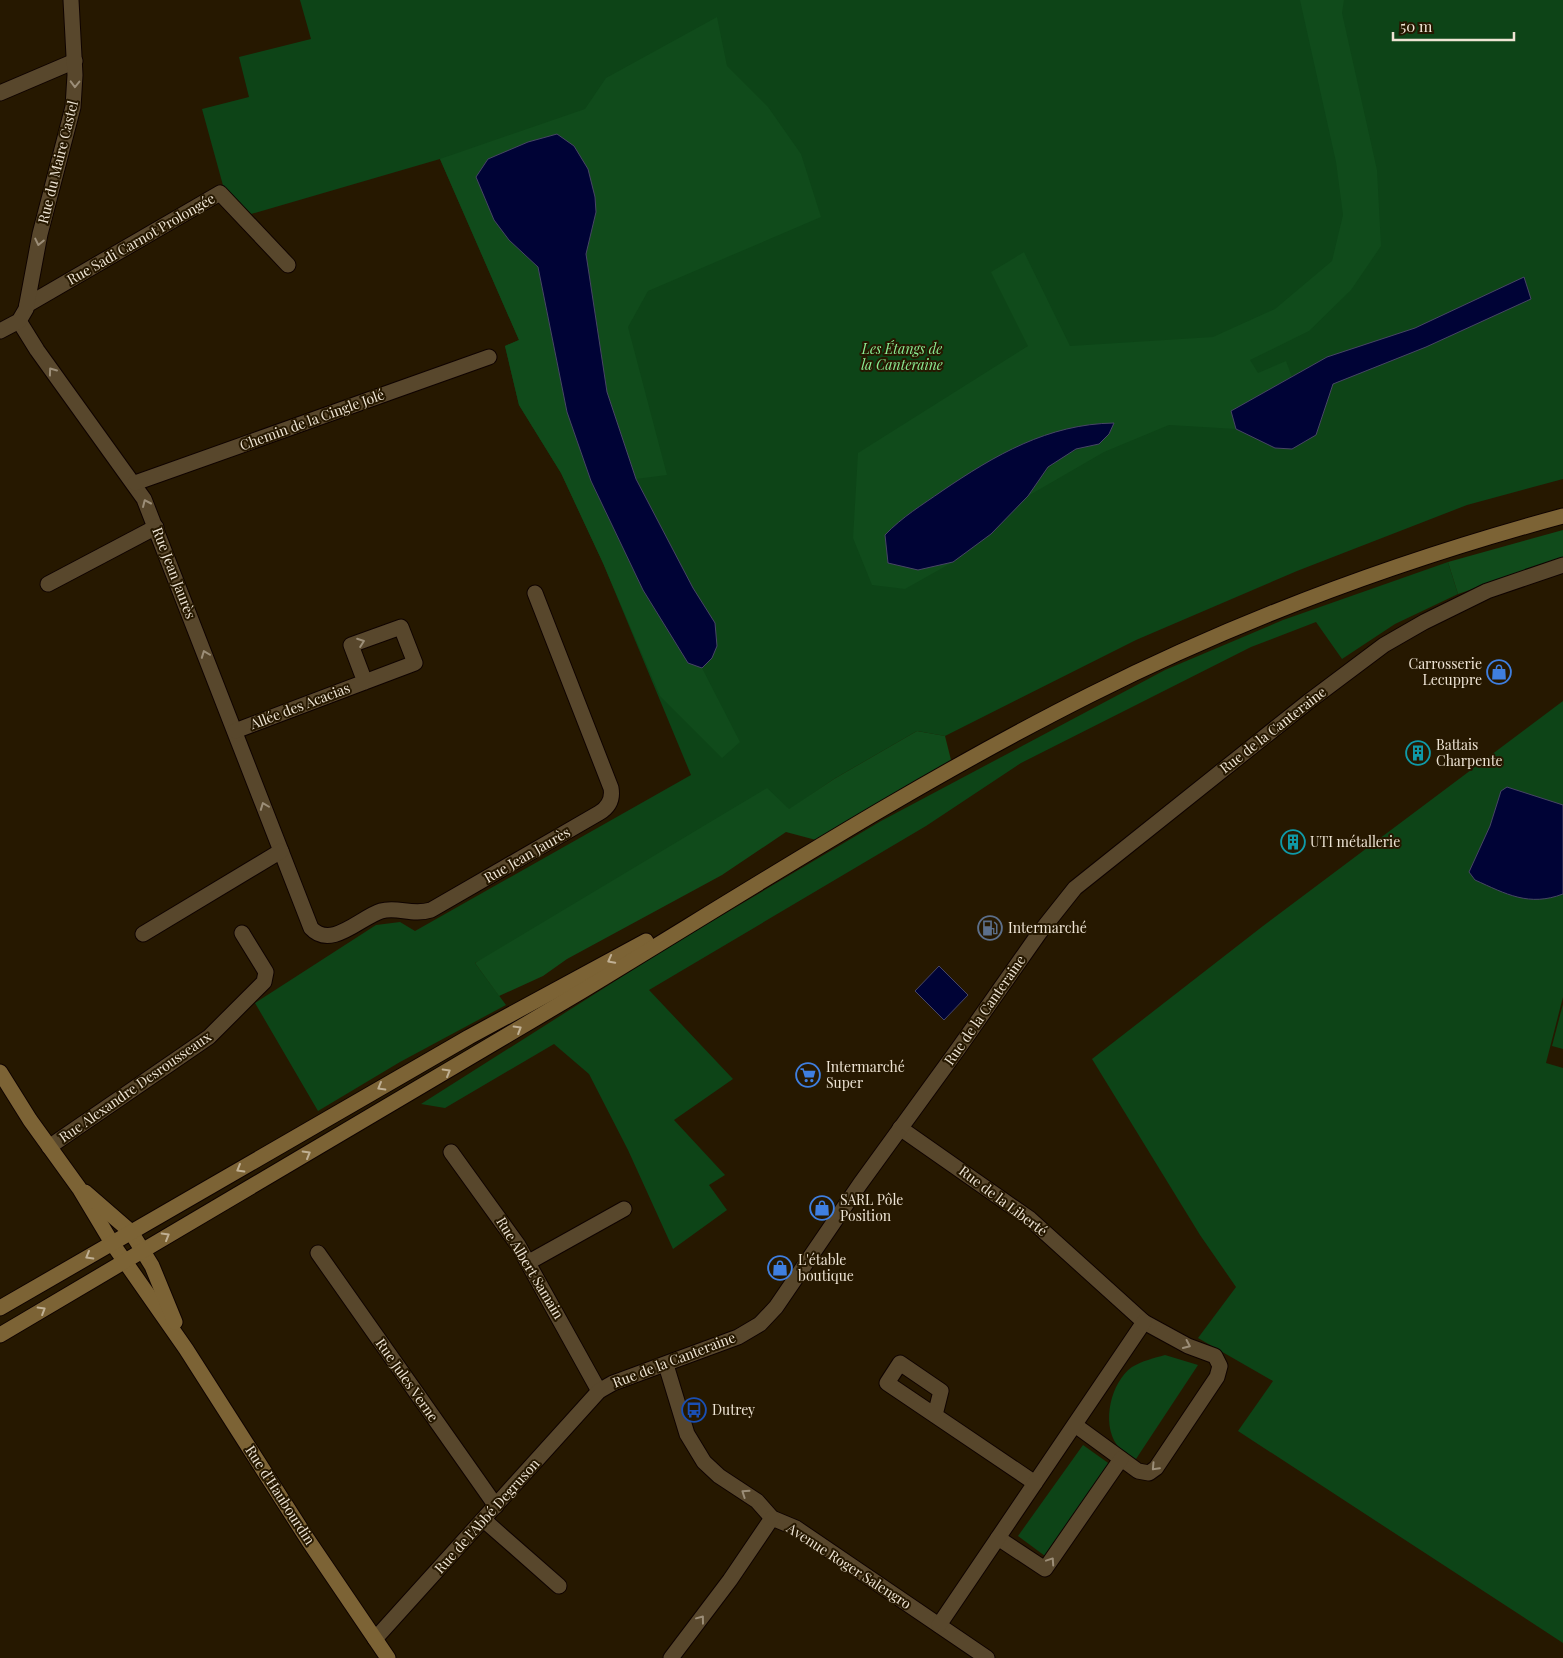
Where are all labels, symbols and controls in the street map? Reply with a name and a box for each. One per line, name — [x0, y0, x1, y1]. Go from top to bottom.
scale bar — [1393, 10, 1514, 42]
text: 50 m — [1400, 16, 1433, 36]
one-way arrow — [70, 80, 80, 88]
street label: Rue du Maire Castel — [33, 98, 82, 225]
street label: Rue Sadi Carnot Prolongée — [63, 188, 218, 289]
one-way arrow — [34, 237, 45, 246]
park label: Les Étangs de la Canteraine — [861, 339, 943, 374]
one-way arrow — [49, 367, 58, 376]
street label: Chemin de la Cingle Jolé — [237, 385, 387, 455]
one-way arrow — [142, 499, 152, 508]
street label: Rue Jean Jaurès — [148, 524, 201, 621]
one-way arrow — [356, 638, 364, 648]
one-way arrow — [201, 650, 211, 659]
place label: Carrosserie Lecuppre — [1409, 654, 1482, 689]
shop icon: Carrosserie Lecuppre — [1486, 659, 1512, 685]
street label: Allée des Acacias — [246, 678, 353, 734]
street label: Rue de la Canteraine — [1216, 682, 1330, 777]
place label: Battais Charpente — [1436, 735, 1503, 770]
building icon: Battais Charpente — [1405, 740, 1431, 766]
one-way arrow — [260, 802, 270, 811]
street label: Rue Jean Jaurès — [480, 822, 573, 887]
building icon: UTI métallerie — [1280, 829, 1306, 855]
place label: UTI métallerie — [1310, 832, 1400, 851]
fuel station icon: Intermarché — [977, 915, 1003, 941]
place label: Intermarché — [1008, 918, 1087, 937]
street label: Rue de la Canteraine — [939, 951, 1030, 1068]
one-way arrow — [607, 953, 616, 963]
street label: Rue Alexandre Desrousseaux — [55, 1026, 215, 1146]
one-way arrow — [513, 1026, 522, 1036]
place label: Intermarché Super — [826, 1057, 905, 1092]
supermarket icon: Intermarché Super — [795, 1062, 821, 1088]
one-way arrow — [441, 1068, 450, 1078]
one-way arrow — [377, 1081, 386, 1091]
one-way arrow — [301, 1151, 310, 1161]
street label: Rue de la Liberté — [955, 1161, 1051, 1240]
one-way arrow — [237, 1162, 246, 1172]
place label: SARL Pôle Position — [840, 1190, 903, 1225]
shop icon: SARL Pôle Position — [809, 1195, 835, 1221]
street label: Rue Albert Samain — [492, 1213, 569, 1323]
one-way arrow — [161, 1232, 170, 1242]
one-way arrow — [86, 1250, 95, 1260]
place label: L'étable boutique — [798, 1250, 854, 1285]
shop icon: L'étable boutique — [767, 1255, 793, 1281]
one-way arrow — [37, 1306, 46, 1316]
street label: Rue de la Canteraine — [610, 1327, 738, 1392]
street label: Rue Jules Verne — [372, 1334, 443, 1425]
one-way arrow — [1182, 1339, 1191, 1349]
bus stop icon: Dutrey — [681, 1397, 707, 1423]
place label: Dutrey — [712, 1400, 755, 1419]
street label: Rue d'Haubourdin — [241, 1442, 320, 1548]
street label: Rue de l'Abbé Degruson — [430, 1454, 544, 1577]
one-way arrow — [1152, 1461, 1161, 1470]
one-way arrow — [741, 1490, 751, 1499]
street label: Avenue Roger Salengro — [782, 1518, 915, 1613]
one-way arrow — [1045, 1558, 1054, 1567]
one-way arrow — [695, 1616, 703, 1625]

